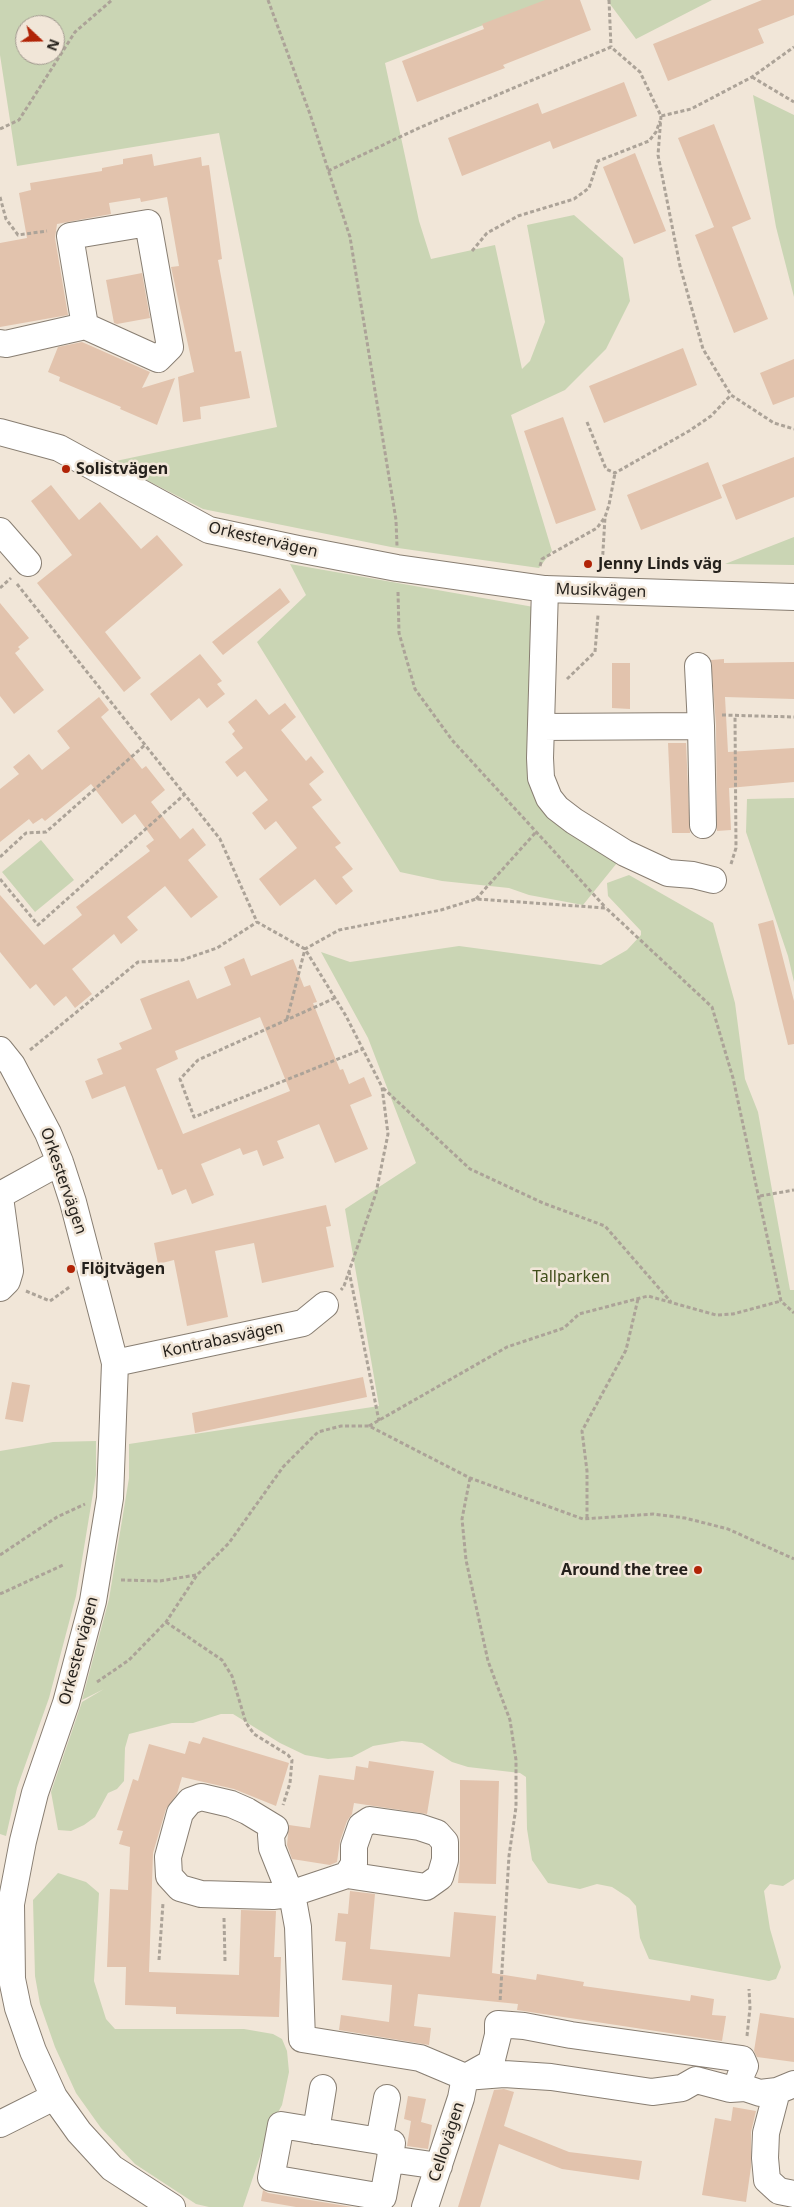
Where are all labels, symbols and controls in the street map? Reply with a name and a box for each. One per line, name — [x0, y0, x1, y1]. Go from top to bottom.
north arrow — [15, 15, 65, 65]
text: N — [43, 36, 64, 54]
place label: Solistvägen — [76, 459, 168, 479]
marker: Solistvägen — [60, 463, 72, 475]
street label: Orkestervägen — [206, 518, 320, 562]
place label: Jenny Linds väg — [598, 554, 722, 574]
marker: Jenny Linds väg — [582, 558, 594, 570]
street label: Musikvägen — [555, 580, 647, 602]
street label: Orkestervägen — [36, 1125, 90, 1237]
place label: Flöjtvägen — [81, 1259, 165, 1279]
marker: Flöjtvägen — [65, 1263, 77, 1275]
park label: Tallparken — [532, 1267, 610, 1287]
street label: Kontrabasvägen — [161, 1318, 285, 1362]
place label: Around the tree — [561, 1560, 688, 1580]
marker: Around the tree — [692, 1564, 704, 1576]
street label: Orkestervägen — [55, 1595, 103, 1707]
street label: Cellovägen — [425, 2100, 469, 2184]

